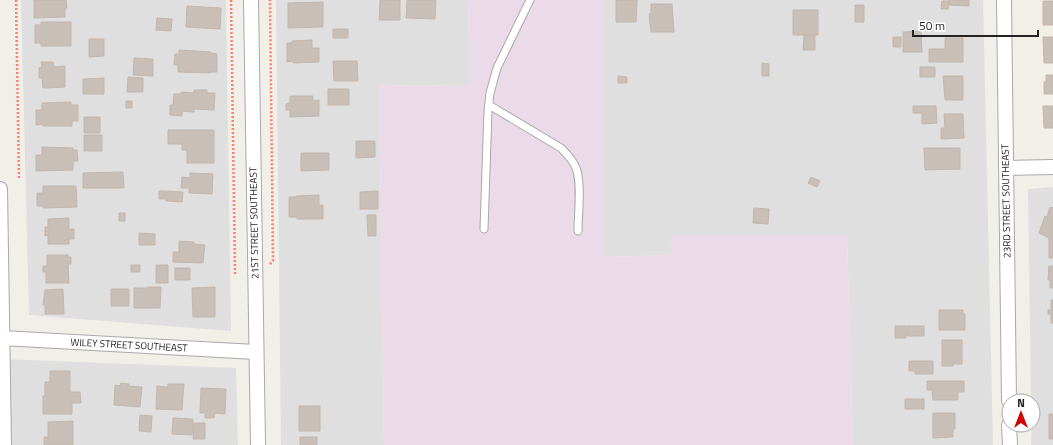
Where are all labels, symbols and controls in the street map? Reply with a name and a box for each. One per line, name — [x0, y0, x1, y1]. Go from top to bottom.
scale bar — [913, 12, 1038, 38]
text: 50 m — [919, 16, 945, 35]
street label: 23RD STREET SOUTHEAST — [997, 143, 1014, 258]
street label: 21ST STREET SOUTHEAST — [246, 166, 262, 279]
street label: WILEY STREET SOUTHEAST — [70, 334, 189, 356]
north arrow — [1001, 393, 1041, 433]
text: N — [1017, 395, 1025, 411]

